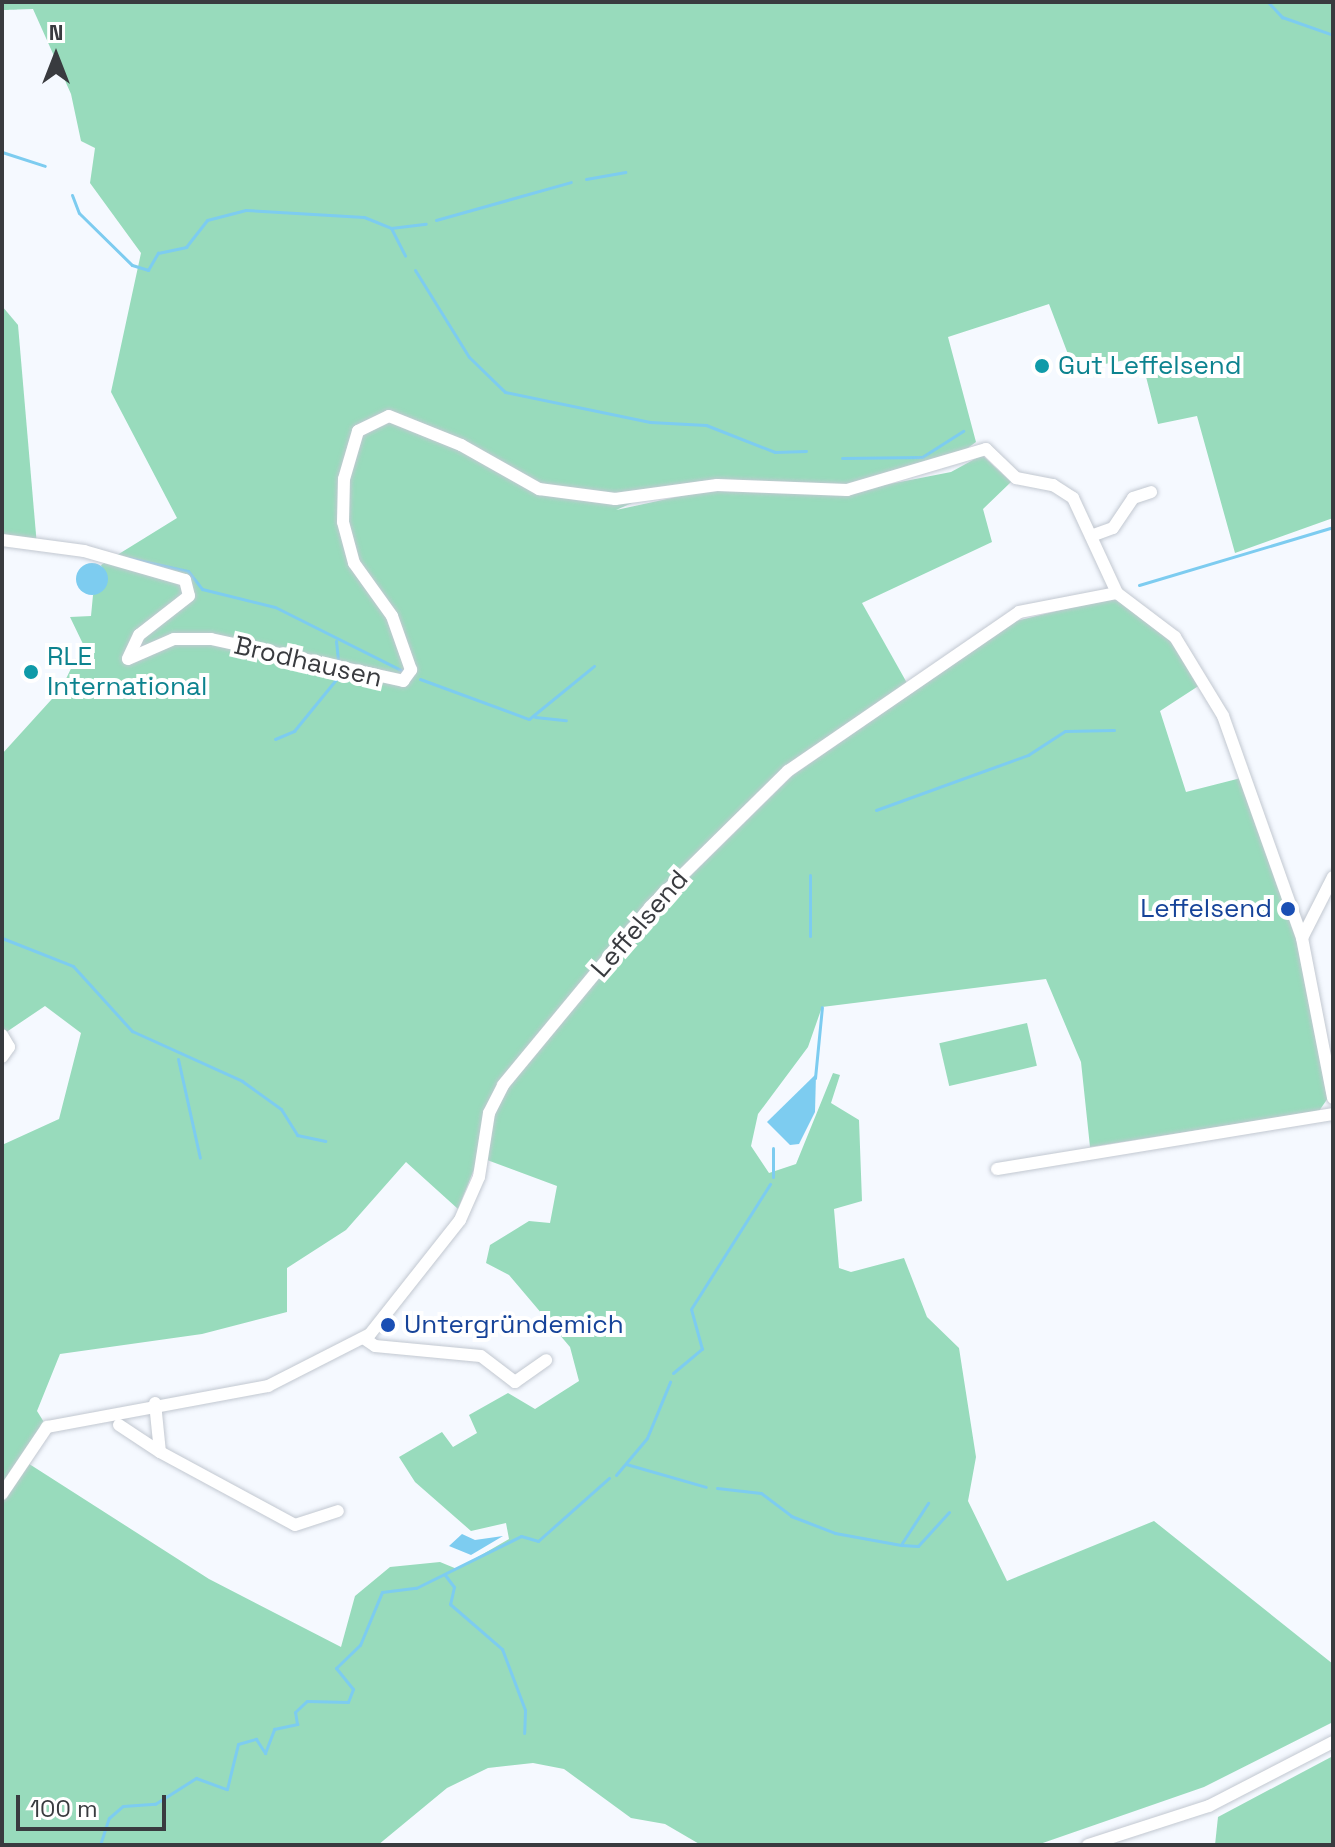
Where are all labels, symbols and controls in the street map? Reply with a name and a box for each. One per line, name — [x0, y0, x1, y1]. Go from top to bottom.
north arrow — [16, 16, 96, 96]
text: N — [49, 18, 63, 46]
place label: Gut Leffelsend — [1058, 350, 1241, 382]
marker: Gut Leffelsend — [1033, 357, 1051, 375]
street label: Brodhausen — [231, 630, 385, 694]
place label: RLE International — [47, 641, 207, 702]
marker: RLE International — [22, 663, 40, 681]
street label: Leffelsend — [585, 864, 695, 984]
place label: Leffelsend — [1140, 893, 1272, 925]
marker: Leffelsend — [1279, 900, 1297, 918]
place label: Untergründemich — [404, 1309, 624, 1341]
marker: Untergründemich — [379, 1316, 397, 1334]
scale bar — [20, 1779, 170, 1829]
text: 100 m — [30, 1793, 98, 1824]

